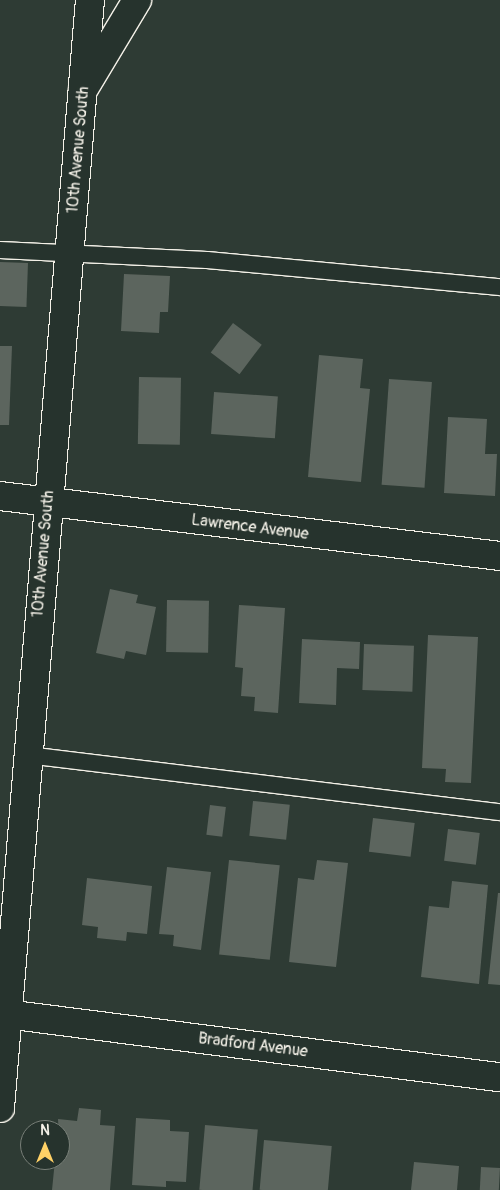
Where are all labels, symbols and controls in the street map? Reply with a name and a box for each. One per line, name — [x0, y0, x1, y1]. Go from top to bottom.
street label: 10th Avenue South — [63, 86, 93, 214]
street label: 10th Avenue South — [28, 490, 58, 618]
street label: Lawrence Avenue — [190, 510, 310, 544]
street label: Bradford Avenue — [197, 1029, 309, 1061]
north arrow — [20, 1120, 70, 1170]
text: N — [40, 1122, 50, 1139]

